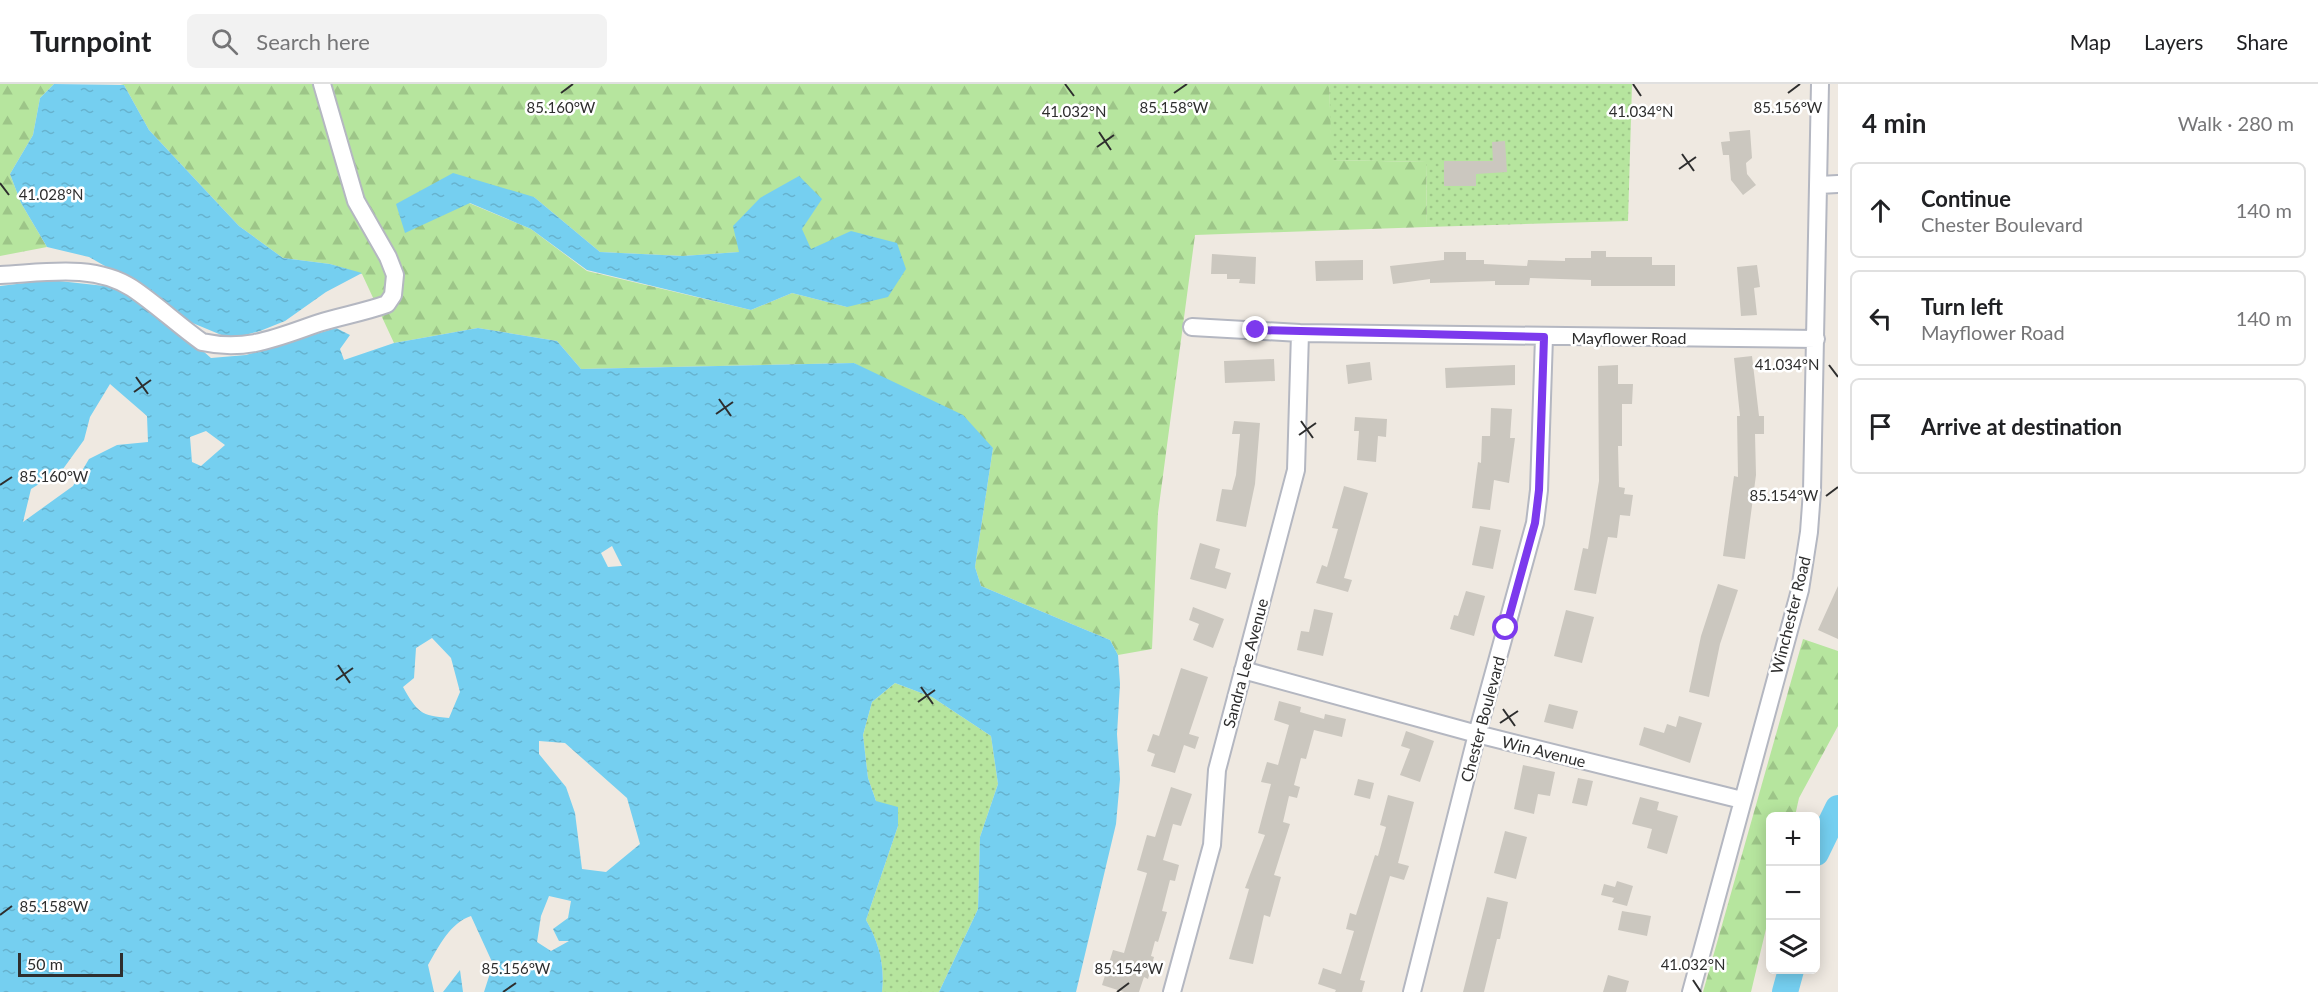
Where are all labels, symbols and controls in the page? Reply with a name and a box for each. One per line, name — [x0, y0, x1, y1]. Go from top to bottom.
search box — [187, 14, 607, 68]
text: Turnpoint — [30, 24, 151, 58]
icon: search — [208, 25, 241, 58]
text: Search here — [256, 28, 370, 55]
text: Map — [2070, 29, 2111, 54]
text: Layers — [2144, 29, 2203, 54]
text: Share — [2236, 29, 2288, 54]
text: 85.160°W — [527, 98, 596, 116]
text: 85.158°W — [1140, 98, 1209, 116]
text: 85.156°W — [1754, 98, 1823, 116]
text: 41.032°N — [1042, 102, 1106, 120]
text: 41.034°N — [1609, 102, 1673, 120]
text: 4 min — [1862, 107, 1926, 139]
text: Walk · 280 m — [2178, 111, 2294, 135]
text: 41.028°N — [19, 185, 83, 203]
text: Continue — [1921, 185, 2011, 212]
icon: ahead — [1864, 194, 1897, 227]
text: 140 m — [2236, 198, 2292, 222]
text: Chester Boulevard — [1921, 212, 2083, 236]
text: Turn left — [1921, 293, 2003, 320]
icon: left — [1864, 302, 1897, 335]
text: 140 m — [2236, 306, 2292, 330]
route end — [1242, 316, 1268, 342]
text: Mayflower Road — [1921, 320, 2065, 344]
street label: Mayflower Road — [1572, 328, 1686, 347]
text: 41.034°N — [1755, 355, 1819, 373]
icon: arrive — [1864, 410, 1897, 443]
text: Arrive at destination — [1921, 413, 2122, 440]
text: 85.160°W — [20, 467, 89, 485]
text: 85.154°W — [1750, 486, 1819, 504]
street label: Winchester Road — [1766, 554, 1814, 676]
street label: Sandra Lee Avenue — [1219, 596, 1271, 730]
route start — [1492, 614, 1518, 640]
street label: Chester Boulevard — [1456, 654, 1508, 784]
street label: Win Avenue — [1500, 731, 1588, 771]
map controls — [1766, 812, 1820, 974]
button: + — [1766, 812, 1820, 866]
button: − — [1766, 866, 1820, 920]
text: 85.158°W — [20, 897, 89, 915]
button: layers — [1766, 920, 1820, 974]
scale bar — [18, 950, 123, 978]
text: 50 m — [27, 954, 63, 973]
text: 41.032°N — [1661, 955, 1725, 973]
text: 85.156°W — [482, 959, 551, 977]
text: 85.154°W — [1095, 959, 1164, 977]

